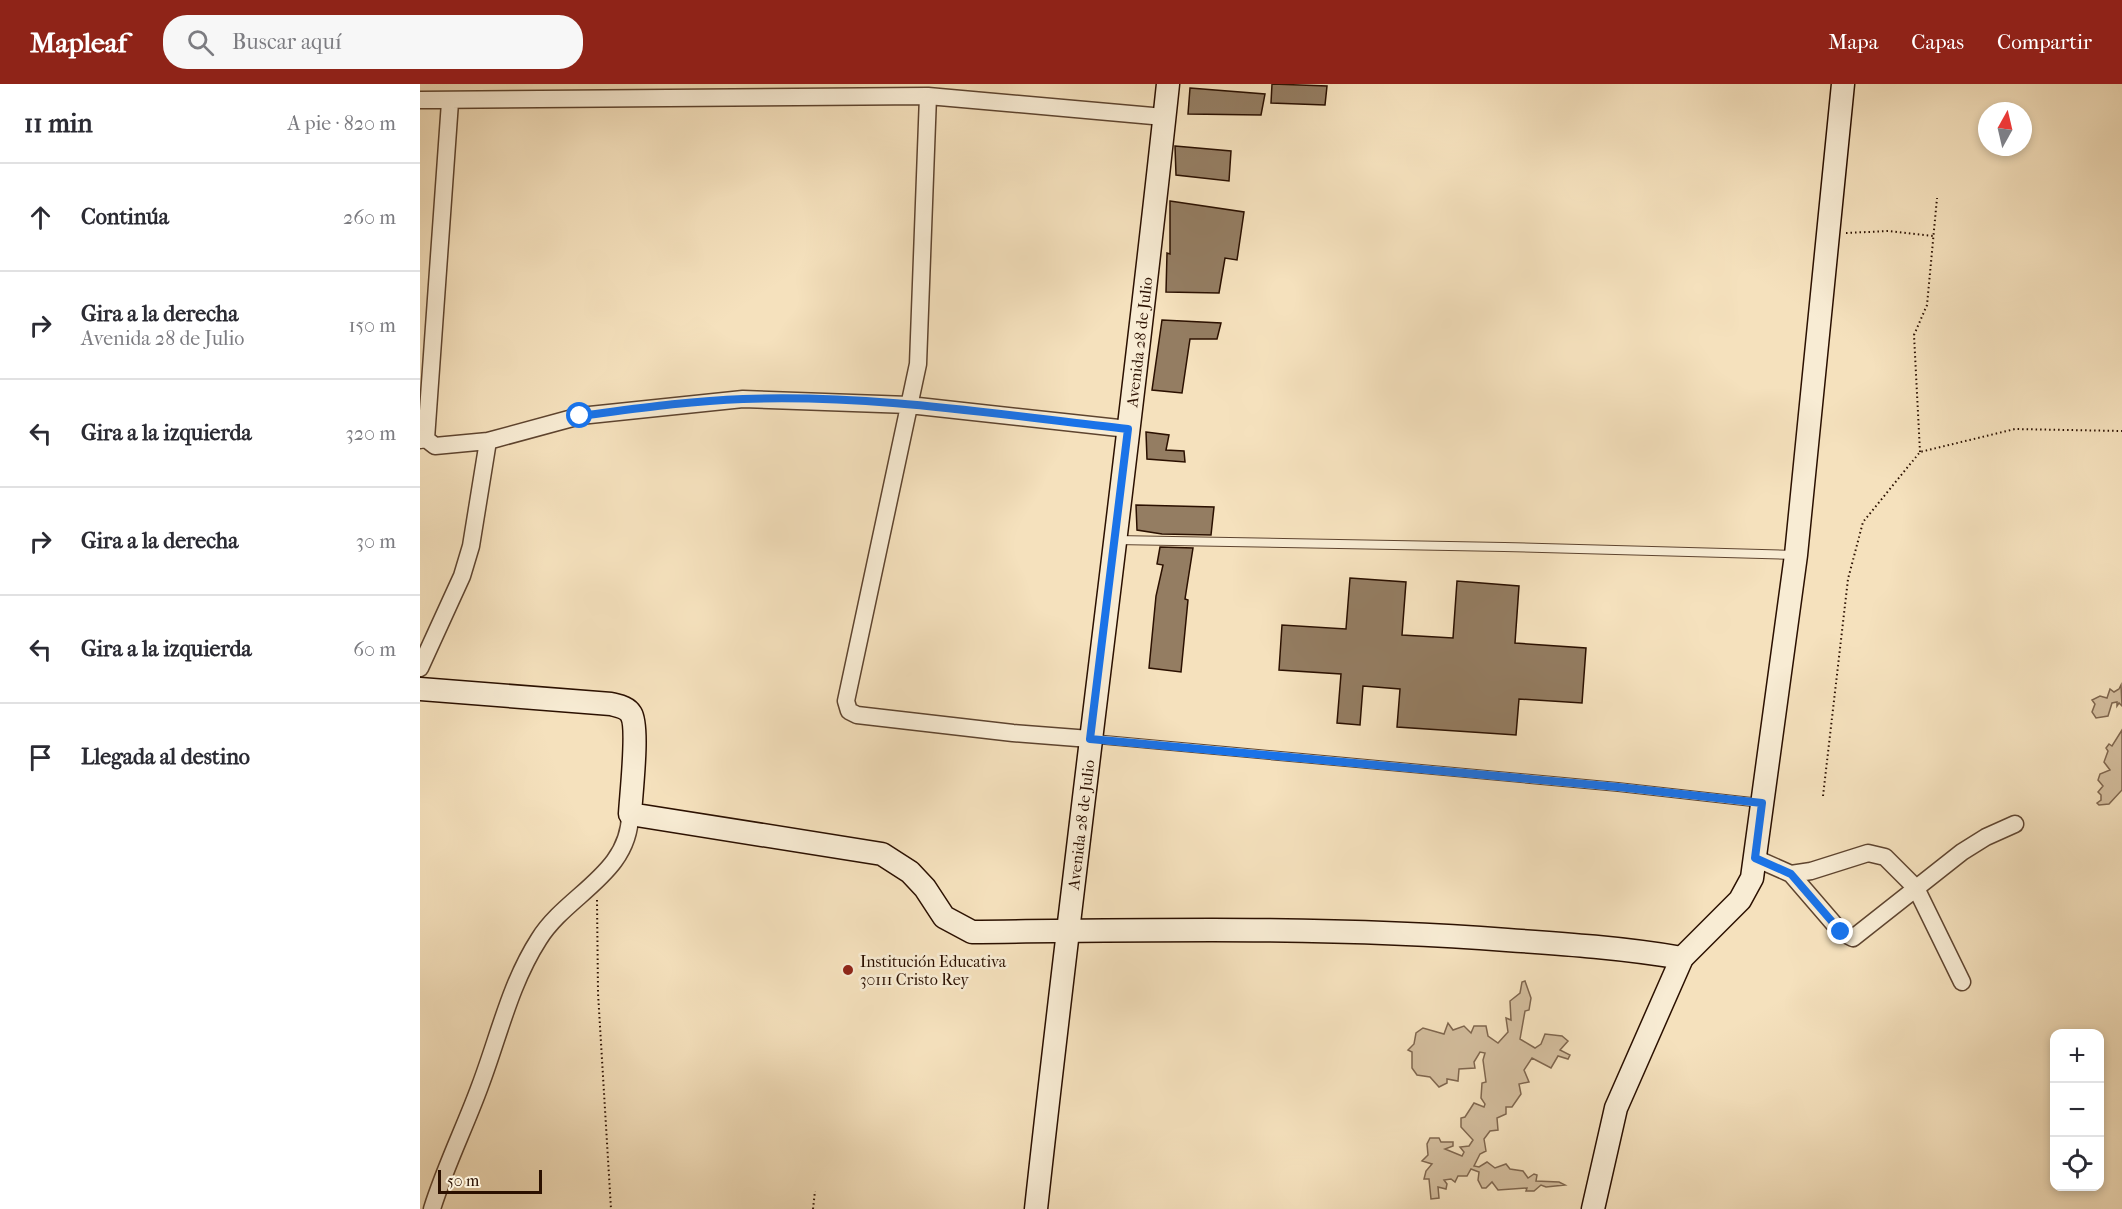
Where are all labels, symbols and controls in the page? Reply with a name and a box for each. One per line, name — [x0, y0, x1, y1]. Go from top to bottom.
search box — [163, 15, 583, 69]
text: Mapleaf — [30, 26, 127, 59]
icon: search — [184, 26, 217, 59]
text: Buscar aquí — [232, 29, 341, 55]
text: Mapa — [1828, 30, 1878, 54]
text: Capas — [1911, 30, 1964, 54]
text: Compartir — [1997, 30, 2092, 54]
north arrow — [1978, 102, 2032, 156]
text: 11 min — [24, 108, 93, 139]
text: A pie · 820 m — [287, 112, 396, 135]
icon: ahead — [24, 201, 57, 234]
text: Continúa — [81, 204, 169, 230]
text: 260 m — [343, 206, 396, 229]
street label: Avenida 28 de Julio — [1122, 276, 1156, 409]
text: Gira a la derecha — [81, 301, 238, 327]
icon: right — [24, 309, 57, 342]
text: 150 m — [348, 314, 396, 337]
text: Avenida 28 de Julio — [81, 327, 244, 350]
route start — [566, 402, 592, 428]
icon: left — [24, 417, 57, 450]
text: Gira a la izquierda — [81, 420, 252, 446]
text: 320 m — [346, 422, 396, 445]
icon: right — [24, 525, 57, 558]
text: Gira a la derecha — [81, 528, 238, 554]
text: 30 m — [356, 530, 396, 553]
icon: left — [24, 633, 57, 666]
text: Gira a la izquierda — [81, 636, 252, 662]
text: 60 m — [353, 638, 396, 661]
icon: arrive — [24, 741, 57, 774]
text: Llegada al destino — [81, 744, 250, 770]
street label: Avenida 28 de Julio — [1063, 758, 1098, 892]
route end — [1827, 918, 1853, 944]
place label: Institución Educativa 30111 Cristo Rey — [860, 952, 1007, 989]
marker: Institución Educativa 30111 Cristo Rey — [841, 963, 855, 977]
map controls — [2050, 1029, 2104, 1191]
button: + — [2050, 1029, 2104, 1083]
button: − — [2050, 1083, 2104, 1137]
button: locate — [2050, 1137, 2104, 1191]
scale bar — [438, 1167, 542, 1194]
text: 50 m — [447, 1171, 479, 1190]

